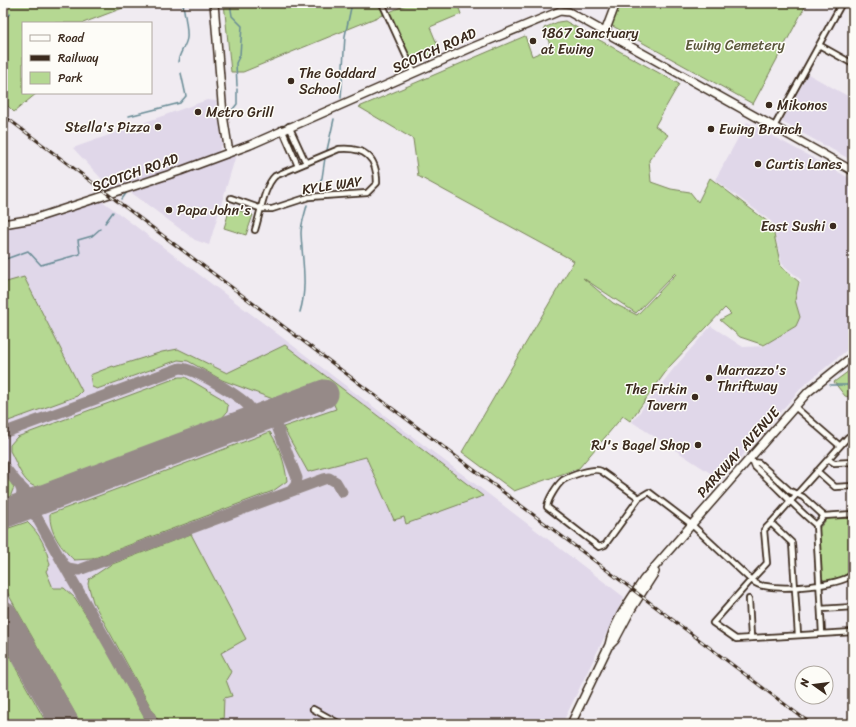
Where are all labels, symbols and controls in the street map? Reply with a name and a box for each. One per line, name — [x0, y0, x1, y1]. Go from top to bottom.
street label: SCOTCH ROAD — [388, 20, 481, 80]
place label: 1867 Sanctuary at Ewing — [541, 21, 639, 62]
legend — [22, 22, 152, 94]
text: Road — [58, 27, 85, 49]
park label: Ewing Cemetery — [685, 33, 785, 58]
marker: 1867 Sanctuary at Ewing — [528, 36, 538, 46]
text: Railway — [58, 47, 99, 69]
place label: The Goddard School — [299, 61, 377, 102]
text: Park — [58, 67, 83, 89]
marker: The Goddard School — [286, 76, 296, 86]
place label: Mikonos — [777, 93, 827, 118]
place label: Metro Grill — [206, 100, 275, 125]
marker: Mikonos — [764, 100, 774, 110]
marker: Metro Grill — [193, 107, 203, 117]
place label: Stella's Pizza — [65, 115, 150, 140]
place label: Ewing Branch — [719, 117, 802, 142]
marker: Stella's Pizza — [153, 122, 163, 132]
marker: Ewing Branch — [706, 124, 716, 134]
street label: SCOTCH ROAD — [89, 146, 182, 199]
place label: Curtis Lanes — [766, 152, 843, 177]
marker: Curtis Lanes — [753, 159, 763, 169]
street label: KYLE WAY — [300, 169, 365, 202]
place label: Papa John's — [177, 198, 251, 223]
marker: Papa John's — [164, 205, 174, 215]
place label: East Sushi — [761, 214, 826, 239]
marker: East Sushi — [828, 221, 838, 231]
place label: Marrazzo's Thriftway — [717, 358, 786, 399]
marker: Marrazzo's Thriftway — [704, 373, 714, 383]
place label: The Firkin Tavern — [625, 377, 687, 418]
marker: The Firkin Tavern — [690, 392, 700, 402]
street label: PARKWAY AVENUE — [690, 400, 787, 504]
place label: RJ's Bagel Shop — [591, 433, 691, 458]
marker: RJ's Bagel Shop — [693, 440, 703, 450]
north arrow — [794, 665, 834, 705]
text: N — [794, 676, 815, 690]

